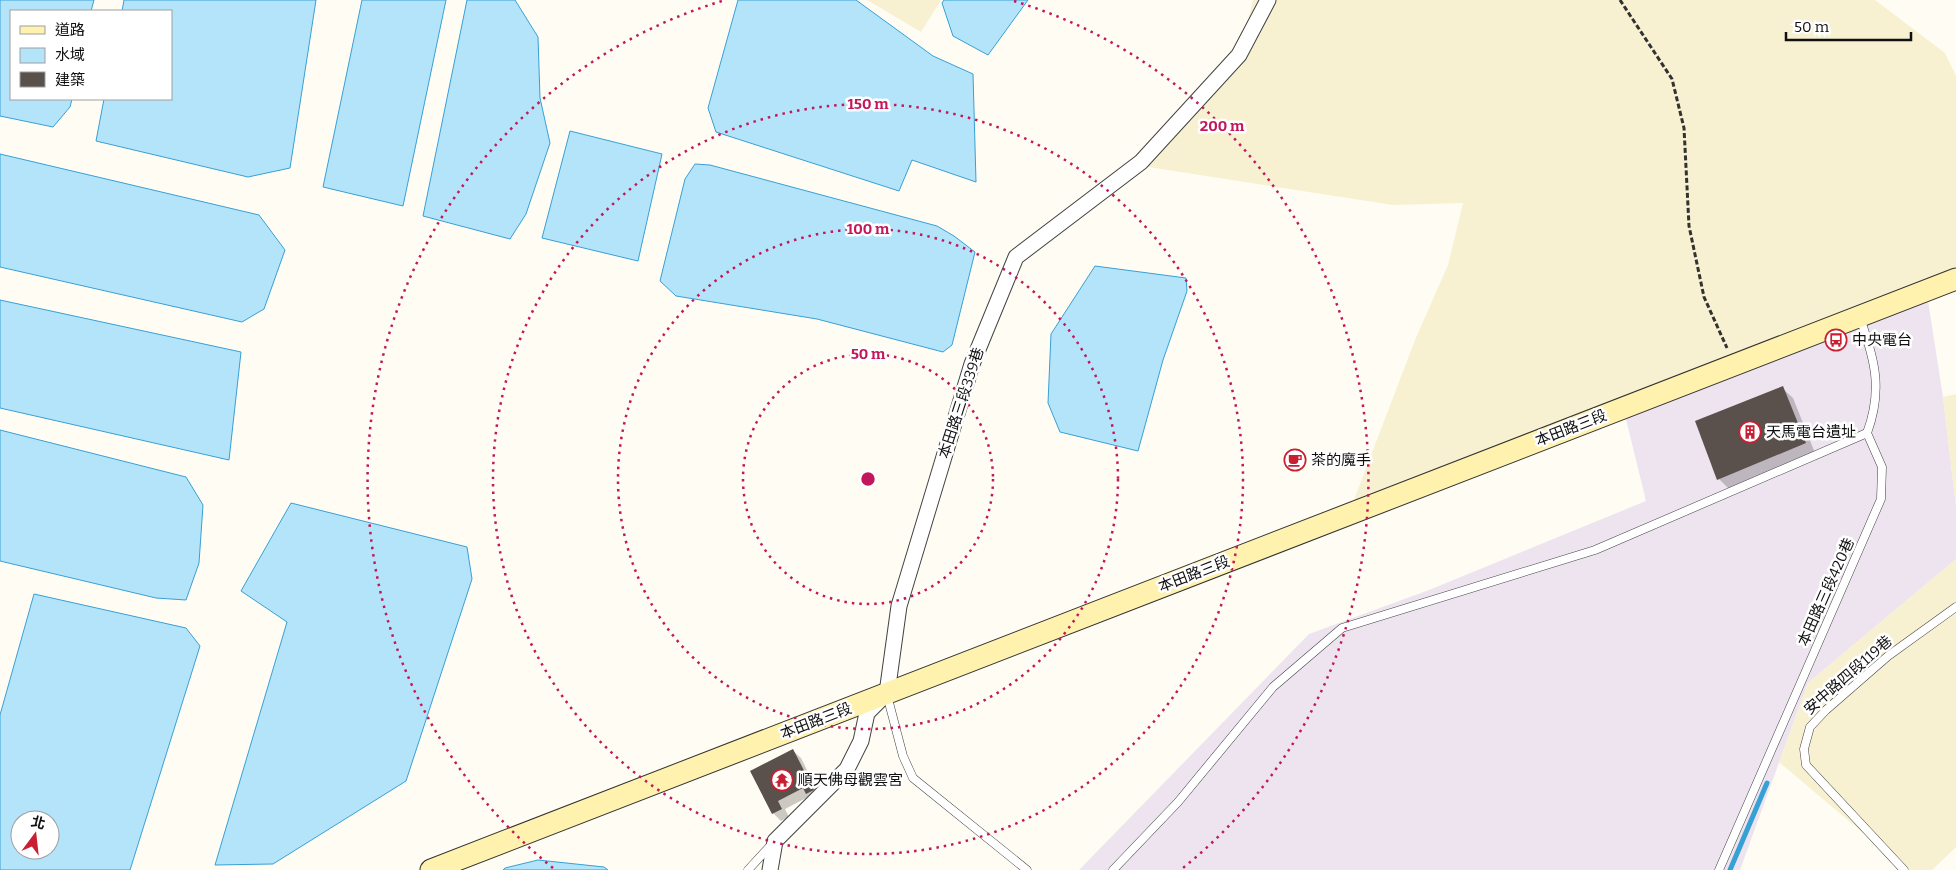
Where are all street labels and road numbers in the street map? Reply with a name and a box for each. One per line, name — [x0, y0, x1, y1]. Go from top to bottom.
street label: 本田路三段339巷 — [935, 345, 987, 461]
street label: 本田路三段 — [1533, 406, 1609, 450]
street label: 本田路三段420巷 — [1794, 535, 1858, 649]
street label: 本田路三段 — [1156, 552, 1232, 596]
street label: 安中路四段119巷 — [1800, 632, 1896, 718]
street label: 本田路三段 — [778, 699, 854, 743]

